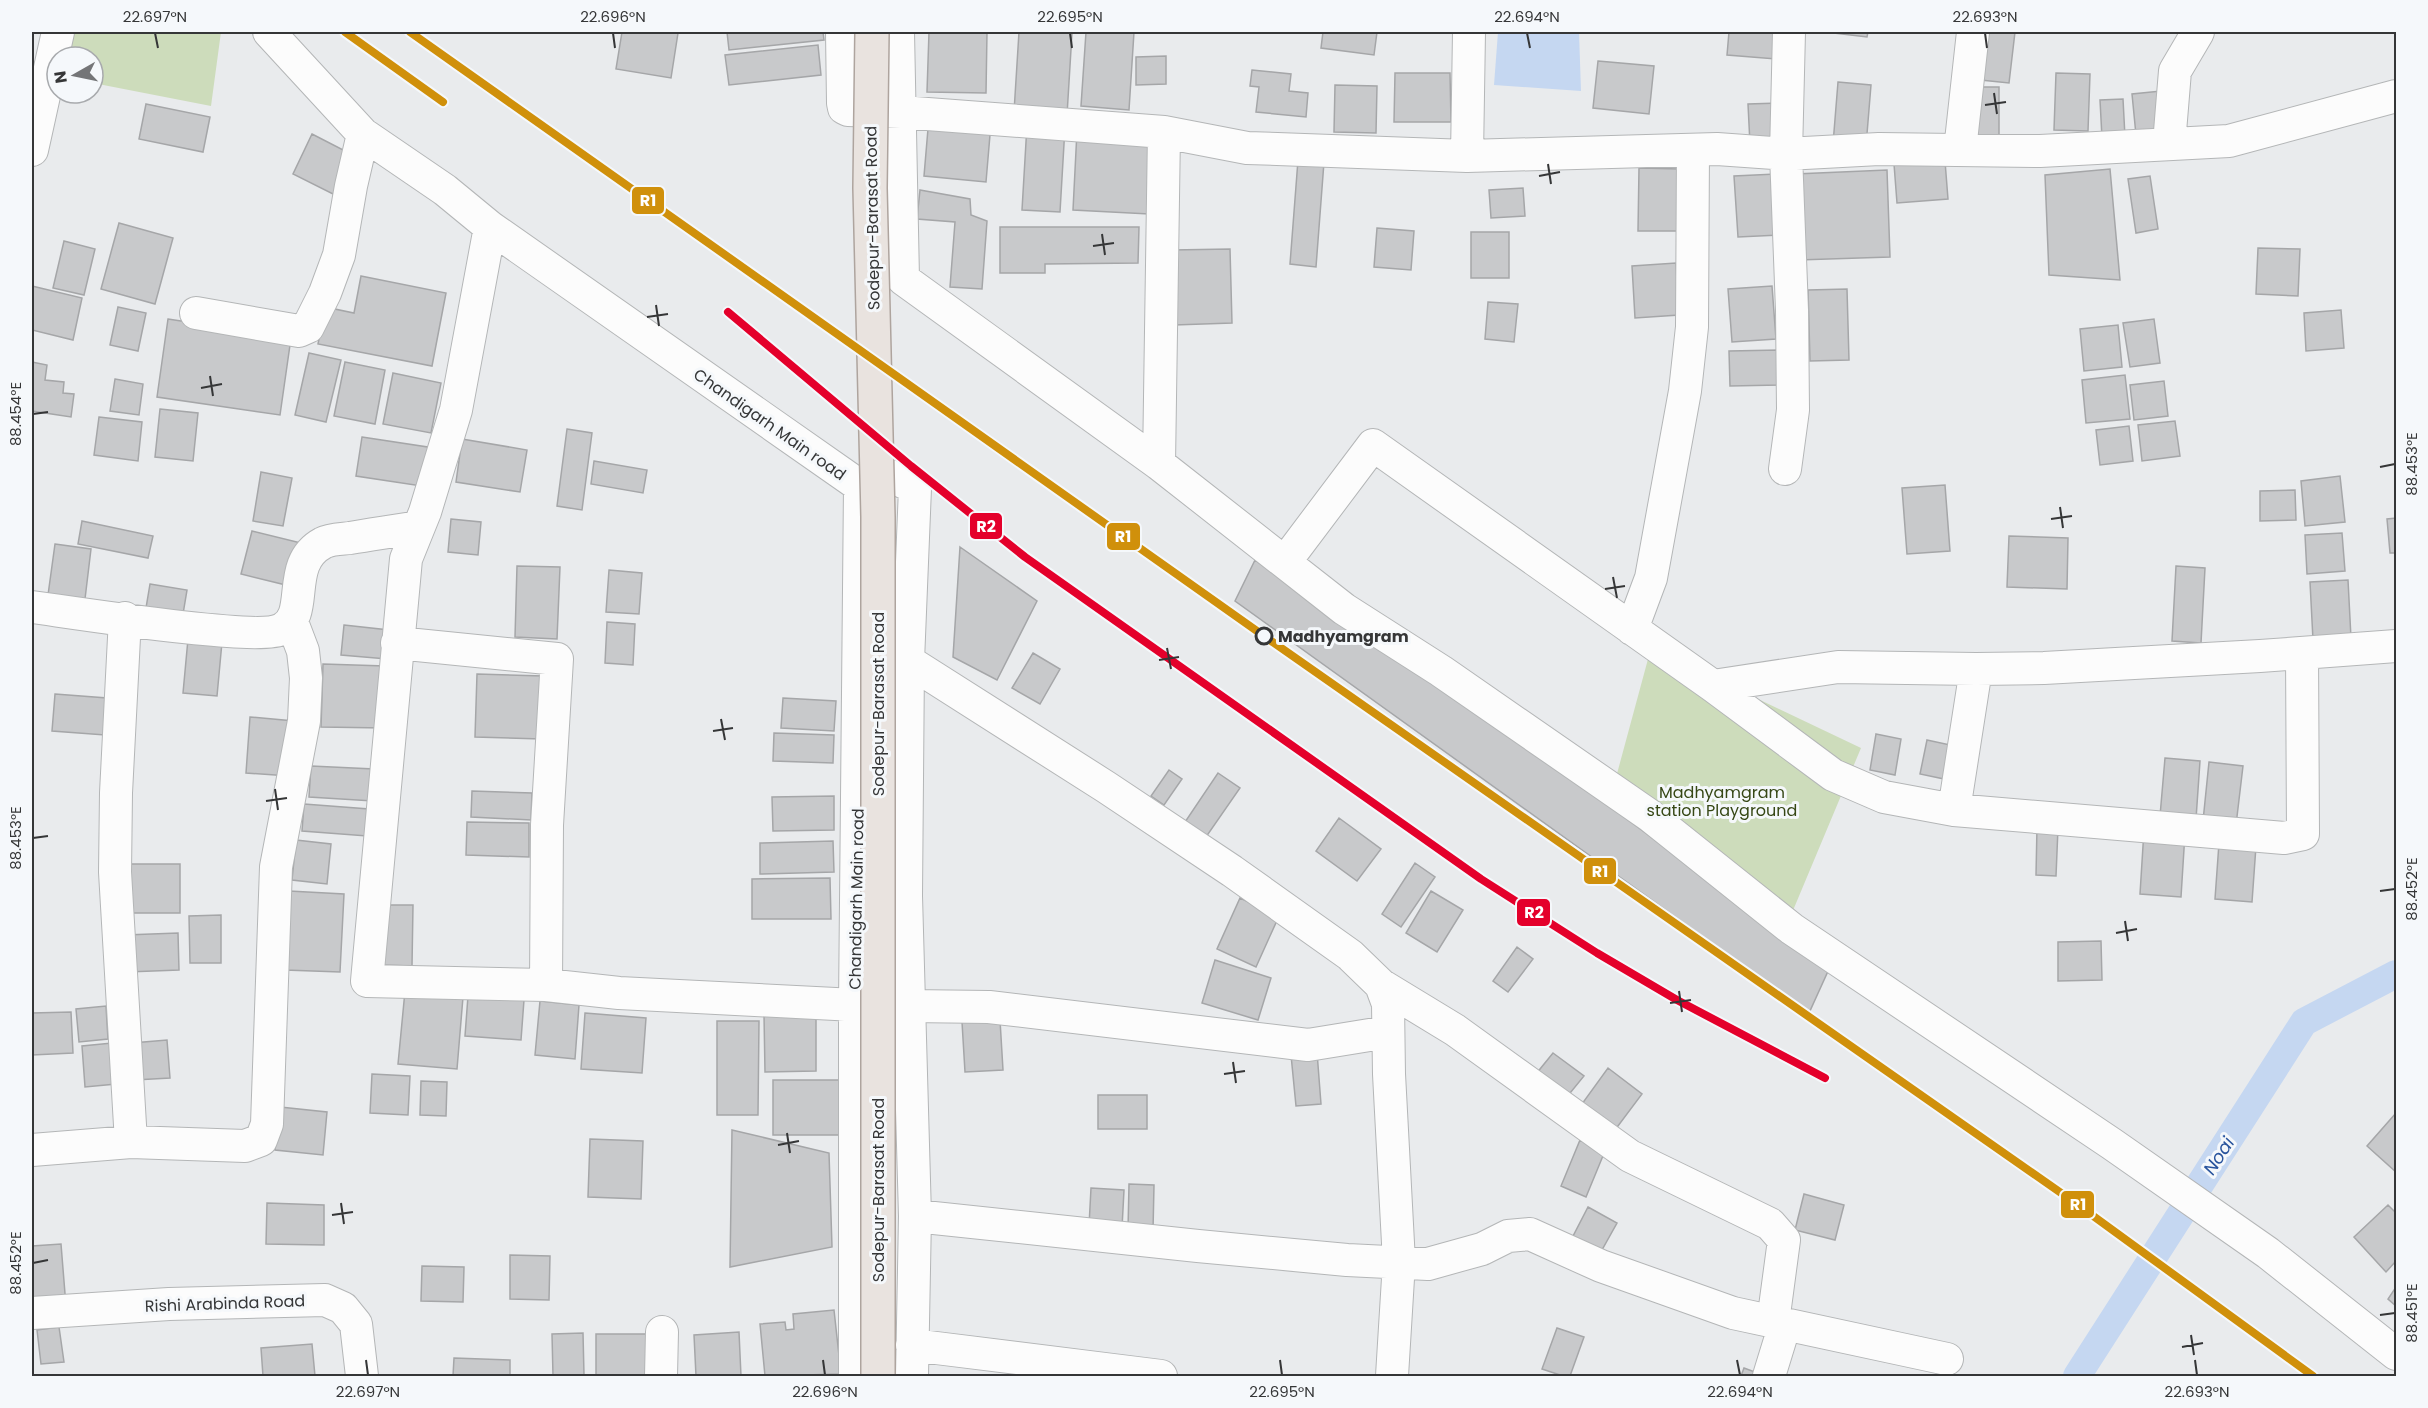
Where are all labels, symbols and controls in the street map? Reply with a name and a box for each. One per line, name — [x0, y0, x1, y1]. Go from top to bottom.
text: 22.697°N — [123, 6, 187, 27]
text: 22.696°N — [580, 6, 646, 27]
text: 22.695°N — [1037, 6, 1103, 27]
text: 22.694°N — [1494, 6, 1560, 27]
text: 22.693°N — [1953, 6, 2017, 27]
north arrow — [45, 45, 105, 105]
text: N — [48, 70, 73, 85]
street label: Sodepur-Barasat Road — [859, 126, 886, 310]
line badge: R1 — [631, 186, 665, 215]
text: R1 — [640, 189, 656, 212]
street label: Chandigarh Main road — [689, 363, 851, 486]
text: 88.454°E — [5, 382, 26, 446]
text: 88.453°E — [2401, 432, 2422, 496]
line badge: R2 — [969, 512, 1003, 540]
text: R2 — [976, 515, 996, 538]
line badge: R1 — [1106, 522, 1141, 551]
text: R1 — [1115, 525, 1131, 548]
street label: Sodepur-Barasat Road — [867, 612, 890, 796]
place label: Madhyamgram — [1278, 625, 1409, 648]
marker: Madhyamgram — [1255, 627, 1273, 645]
park label: Madhyamgram station Playground — [1647, 781, 1797, 822]
text: 88.453°E — [5, 806, 26, 870]
street label: Chandigarh Main road — [843, 808, 870, 990]
line badge: R1 — [1583, 857, 1617, 885]
text: 88.452°E — [2401, 857, 2422, 921]
text: R1 — [1592, 860, 1608, 883]
line badge: R2 — [1516, 898, 1551, 927]
text: R2 — [1524, 901, 1544, 924]
street label: Sodepur-Barasat Road — [867, 1098, 890, 1282]
water label: Noai — [2197, 1131, 2240, 1180]
line badge: R1 — [2060, 1190, 2095, 1219]
text: R1 — [2070, 1193, 2086, 1216]
text: 88.452°E — [5, 1231, 26, 1295]
text: 88.451°E — [2401, 1283, 2422, 1343]
street label: Rishi Arabinda Road — [144, 1289, 306, 1318]
text: 22.697°N — [336, 1381, 400, 1402]
text: 22.696°N — [792, 1381, 858, 1402]
text: 22.695°N — [1249, 1381, 1315, 1402]
text: 22.694°N — [1707, 1381, 1773, 1402]
text: 22.693°N — [2165, 1381, 2229, 1402]

